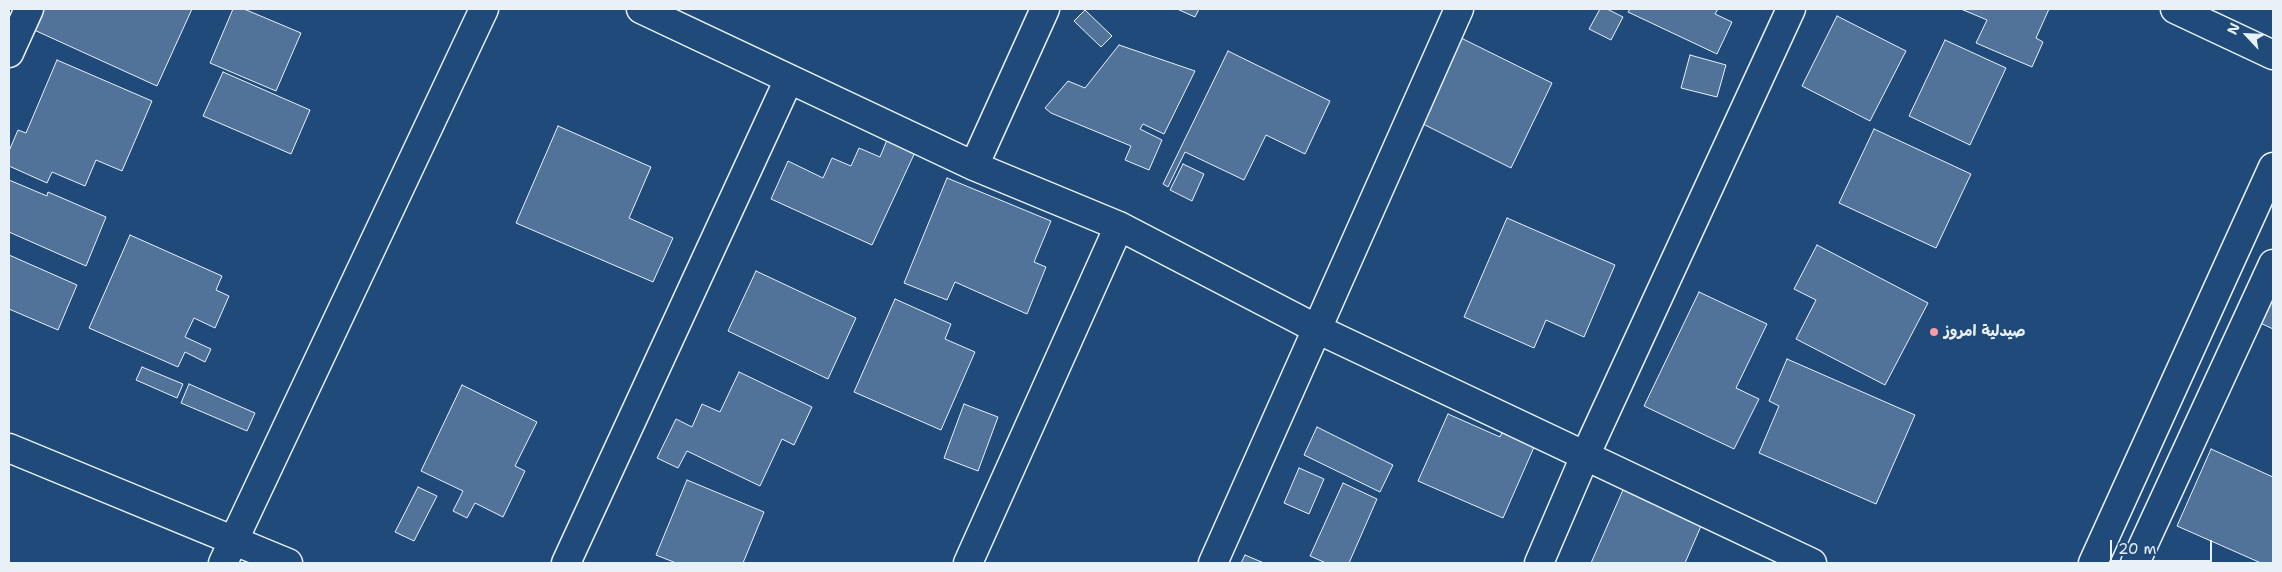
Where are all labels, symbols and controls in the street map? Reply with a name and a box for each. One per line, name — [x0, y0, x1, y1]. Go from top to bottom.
north arrow — [2222, 10, 2272, 60]
text: N — [2223, 20, 2244, 37]
place label: صيدلية امروز — [1944, 323, 2025, 341]
marker: صيدلية امروز — [1928, 326, 1940, 338]
scale bar — [2112, 530, 2214, 562]
text: 20 m — [2118, 539, 2157, 559]

